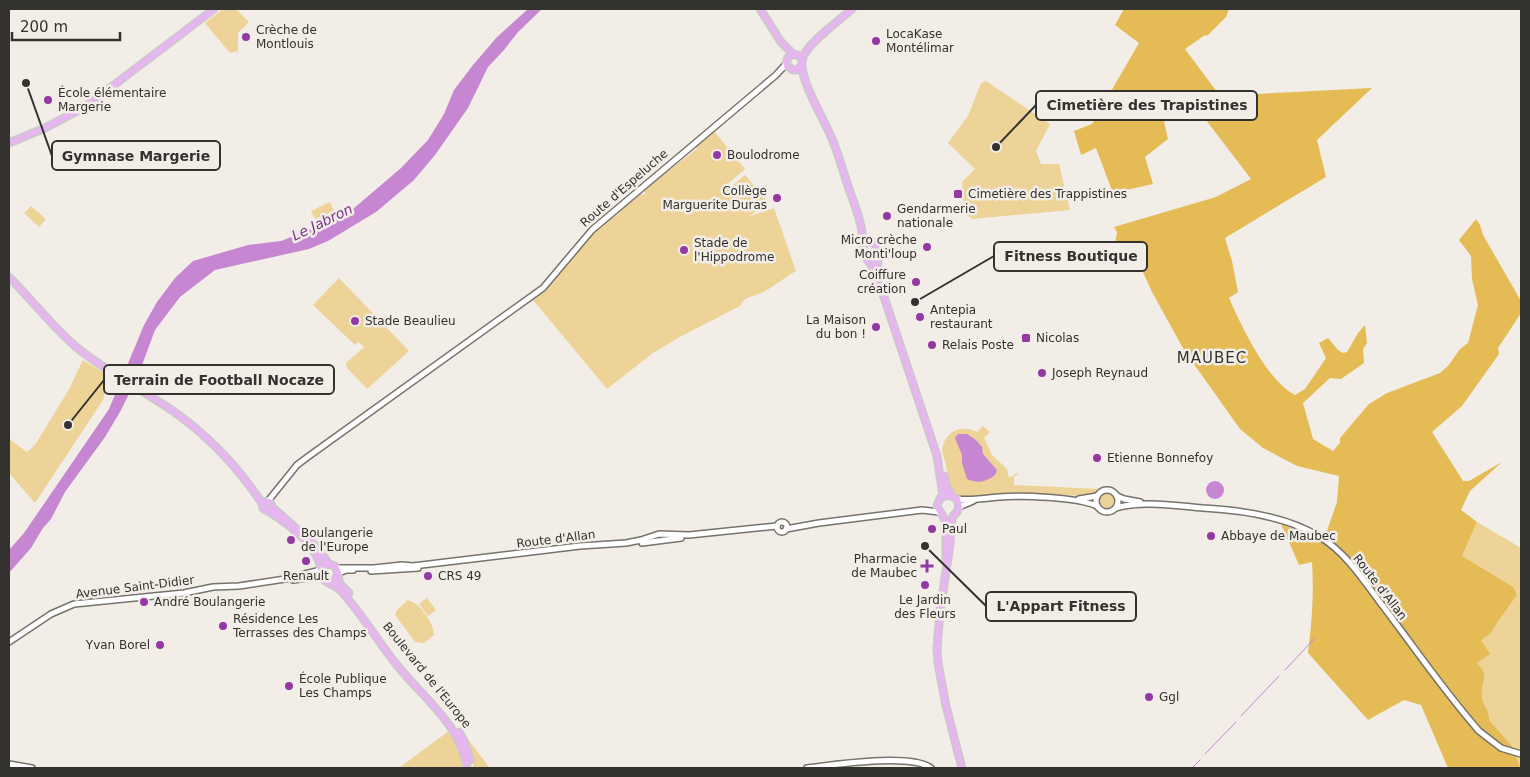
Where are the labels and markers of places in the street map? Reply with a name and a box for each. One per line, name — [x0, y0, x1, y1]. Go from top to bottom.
place label: Crèche de Montlouis — [256, 23, 317, 51]
place label: LocaKase Montélimar — [886, 27, 954, 55]
marker: Crèche de Montlouis — [240, 31, 252, 43]
marker: LocaKase Montélimar — [870, 35, 882, 47]
place label: École élémentaire Margerie — [58, 85, 166, 114]
callout: Cimetière des Trapistines — [1036, 91, 1257, 120]
marker: École élémentaire Margerie — [42, 94, 54, 106]
callout: Gymnase Margerie — [52, 141, 220, 170]
place label: Boulodrome — [727, 148, 800, 162]
marker: Boulodrome — [711, 149, 723, 161]
place label: Collège Marguerite Duras — [662, 184, 767, 212]
place label: Cimetière des Trappistines — [968, 187, 1127, 201]
marker: Cimetière des Trappistines — [952, 188, 964, 200]
marker: Collège Marguerite Duras — [771, 192, 783, 204]
place label: Gendarmerie nationale — [897, 202, 976, 230]
marker: Gendarmerie nationale — [881, 210, 893, 222]
place label: Micro crèche Monti'loup — [841, 233, 917, 261]
place label: Stade de l'Hippodrome — [694, 236, 774, 264]
marker: Micro crèche Monti'loup — [921, 241, 933, 253]
callout: Fitness Boutique — [994, 242, 1147, 271]
marker: Stade de l'Hippodrome — [678, 244, 690, 256]
place label: Coiffure création — [857, 268, 906, 296]
marker: Coiffure création — [910, 276, 922, 288]
place label: Antepia restaurant — [930, 303, 993, 331]
marker: Antepia restaurant — [914, 311, 926, 323]
place label: La Maison du bon ! — [806, 313, 866, 341]
place label: Stade Beaulieu — [365, 314, 456, 328]
marker: Stade Beaulieu — [349, 315, 361, 327]
marker: La Maison du bon ! — [870, 321, 882, 333]
place label: Nicolas — [1036, 331, 1079, 345]
marker: Nicolas — [1020, 332, 1032, 344]
place label: Relais Poste — [942, 338, 1014, 352]
marker: Relais Poste — [926, 339, 938, 351]
callout: Terrain de Football Nocaze — [104, 365, 334, 394]
place label: Joseph Reynaud — [1051, 366, 1148, 380]
marker: Joseph Reynaud — [1036, 367, 1048, 379]
place label: Etienne Bonnefoy — [1107, 451, 1213, 465]
marker: Etienne Bonnefoy — [1091, 452, 1103, 464]
place label: Paul — [942, 522, 967, 536]
marker: Paul — [926, 523, 938, 535]
place label: Boulangerie de l'Europe — [301, 526, 373, 554]
place label: Abbaye de Maubec — [1221, 529, 1336, 543]
marker: Abbaye de Maubec — [1205, 530, 1217, 542]
marker: Boulangerie de l'Europe — [285, 534, 297, 546]
place label: Pharmacie de Maubec — [851, 552, 917, 580]
marker: Renault — [300, 555, 312, 567]
marker: Pharmacie de Maubec — [921, 560, 933, 572]
place label: Renault — [283, 569, 329, 583]
place label: CRS 49 — [438, 569, 481, 583]
marker: CRS 49 — [422, 570, 434, 582]
marker: Le Jardin des Fleurs — [919, 579, 931, 591]
callout: L'Appart Fitness — [986, 592, 1136, 621]
place label: Le Jardin des Fleurs — [894, 593, 956, 621]
place label: André Boulangerie — [154, 595, 265, 609]
marker: André Boulangerie — [138, 596, 150, 608]
place label: Résidence Les Terrasses des Champs — [232, 612, 367, 640]
marker: Résidence Les Terrasses des Champs — [217, 620, 229, 632]
place label: Yvan Borel — [85, 638, 150, 652]
marker: Yvan Borel — [154, 639, 166, 651]
place label: École Publique Les Champs — [299, 671, 387, 700]
marker: École Publique Les Champs — [283, 680, 295, 692]
place label: Ggl — [1159, 690, 1179, 704]
marker: Ggl — [1143, 691, 1155, 703]

